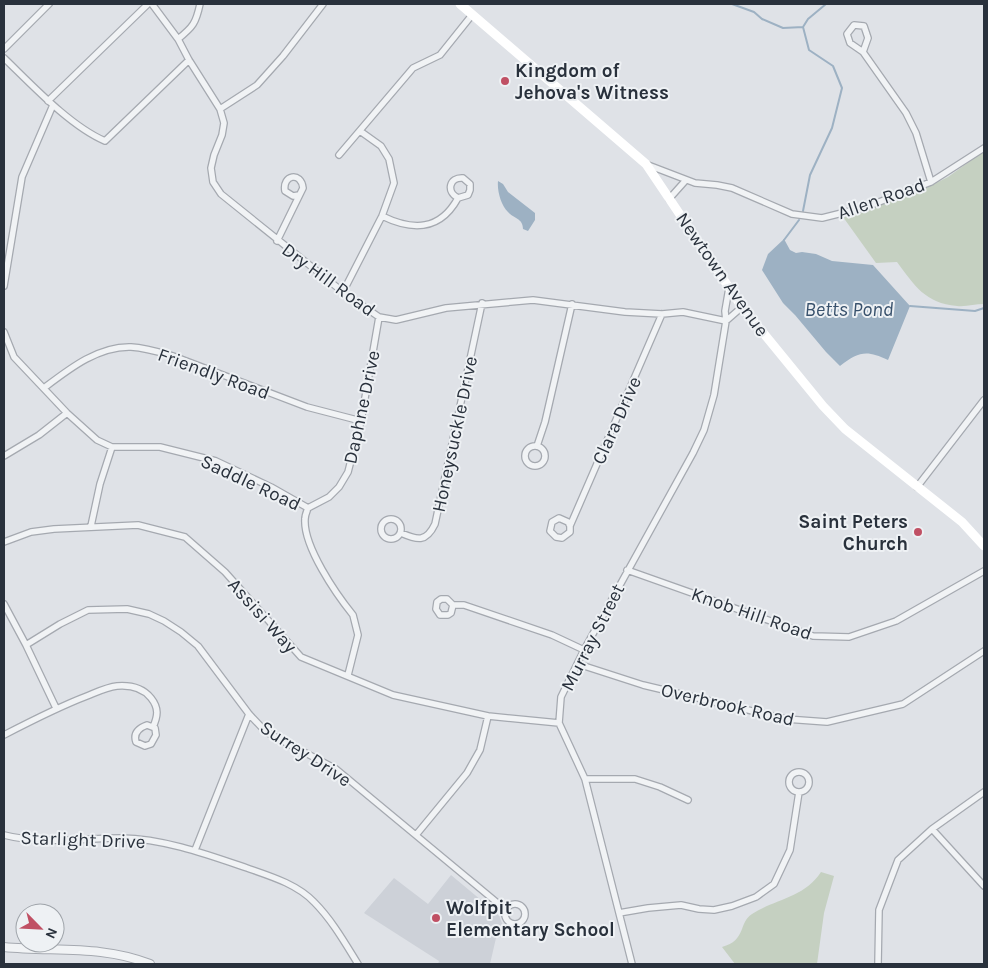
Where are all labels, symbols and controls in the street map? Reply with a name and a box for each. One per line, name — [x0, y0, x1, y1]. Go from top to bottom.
place label: Kingdom of Jehova's Witness — [515, 60, 669, 104]
marker: Kingdom of Jehova's Witness — [499, 75, 511, 87]
street label: Allen Road — [835, 174, 928, 224]
street label: Newtown Avenue — [671, 208, 773, 341]
street label: Dry Hill Road — [277, 239, 379, 321]
water label: Betts Pond — [804, 298, 894, 321]
street label: Friendly Road — [155, 344, 273, 404]
street label: Daphne Drive — [339, 348, 385, 466]
street label: Honeysuckle Drive — [428, 354, 482, 514]
street label: Clara Drive — [588, 373, 646, 468]
street label: Saddle Road — [197, 450, 304, 516]
place label: Saint Peters Church — [798, 511, 908, 555]
marker: Saint Peters Church — [912, 526, 924, 538]
street label: Assisi Way — [223, 574, 301, 657]
street label: Murray Street — [556, 580, 629, 695]
street label: Knob Hill Road — [688, 583, 815, 645]
street label: Overbrook Road — [659, 679, 797, 731]
street label: Surrey Drive — [256, 716, 355, 791]
street label: Starlight Drive — [20, 827, 146, 853]
place label: Wolfpit Elementary School — [446, 897, 615, 941]
north arrow — [15, 903, 65, 953]
marker: Wolfpit Elementary School — [430, 912, 442, 924]
text: N — [42, 925, 61, 941]

